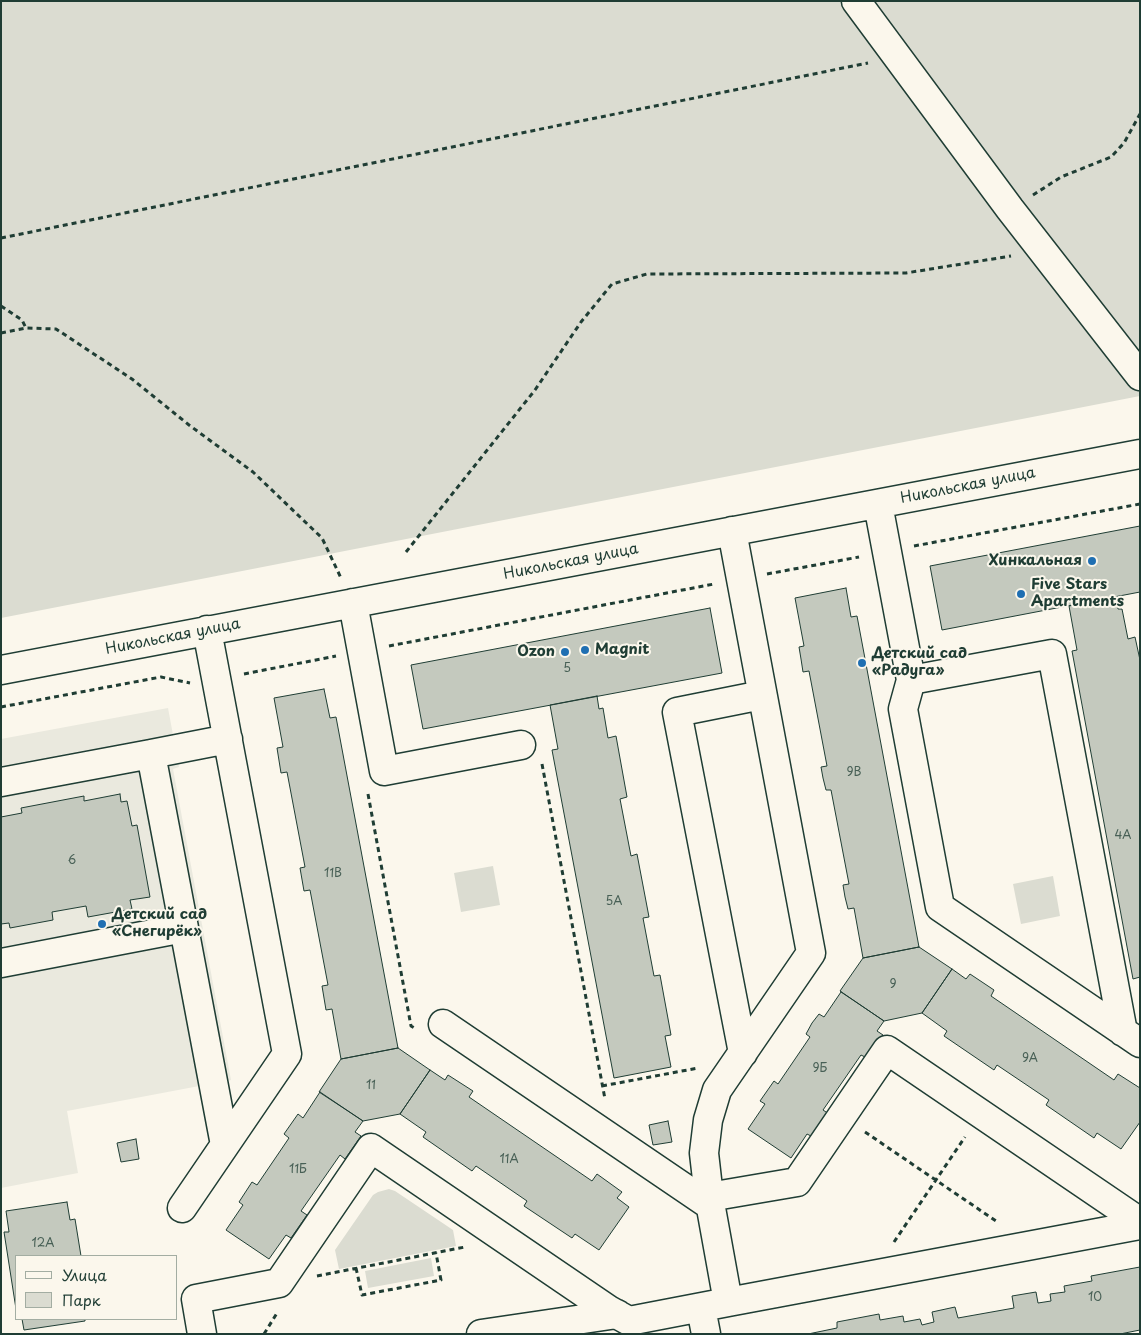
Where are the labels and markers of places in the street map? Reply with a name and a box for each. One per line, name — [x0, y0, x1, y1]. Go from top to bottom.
place label: Хинкальная — [989, 552, 1082, 570]
marker: Хинкальная — [1086, 555, 1098, 567]
place label: Five Stars Apartments — [1031, 576, 1124, 611]
marker: Five Stars Apartments — [1015, 588, 1027, 600]
place label: Magnit — [595, 641, 650, 659]
place label: Ozon — [517, 643, 555, 661]
marker: Magnit — [579, 644, 591, 656]
place label: Детский сад «Радуга» — [872, 645, 967, 680]
marker: Ozon — [559, 646, 571, 658]
marker: Детский сад «Радуга» — [856, 657, 868, 669]
place label: Детский сад «Снегирёк» — [112, 906, 207, 941]
marker: Детский сад «Снегирёк» — [96, 918, 108, 930]

